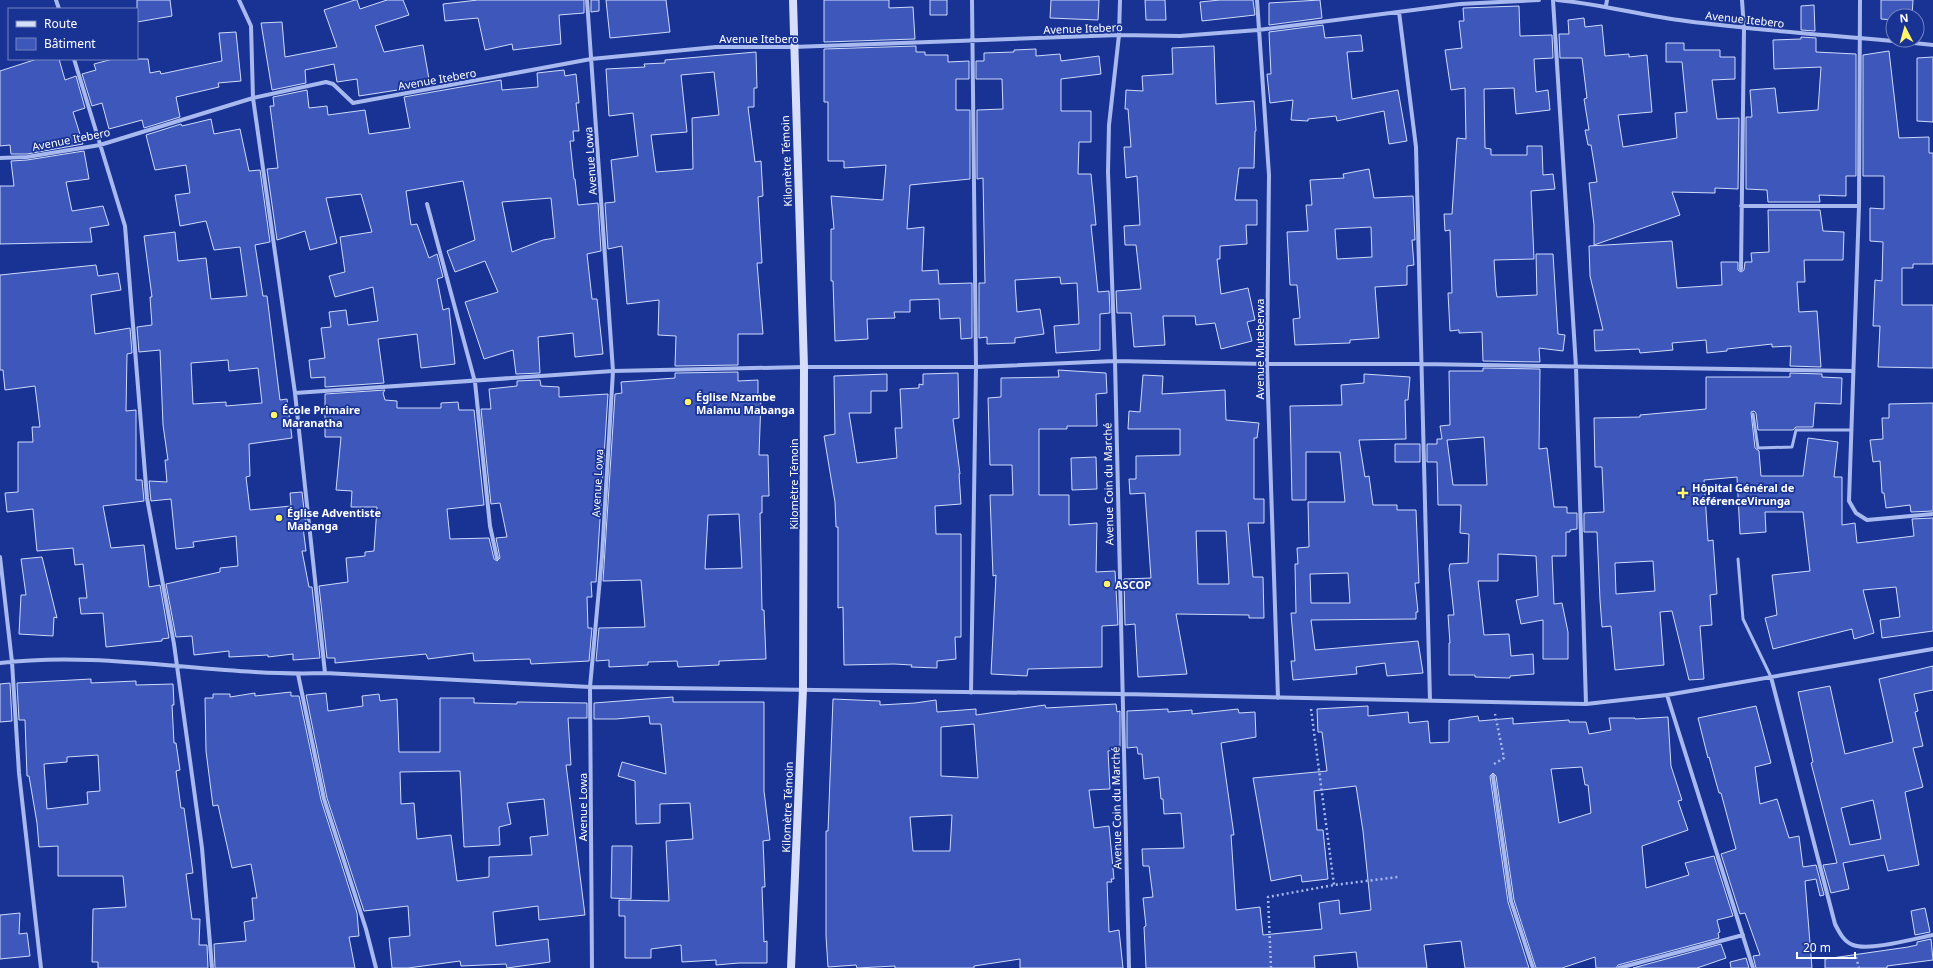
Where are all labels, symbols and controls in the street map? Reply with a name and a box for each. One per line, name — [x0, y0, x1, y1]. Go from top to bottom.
street label: Avenue Itebero — [1705, 7, 1786, 31]
legend — [8, 8, 138, 60]
north arrow — [1885, 8, 1925, 48]
text: N — [1899, 10, 1909, 25]
text: Route — [44, 15, 77, 32]
street label: Avenue Itebero — [1043, 19, 1123, 37]
street label: Avenue Itebero — [719, 31, 799, 46]
text: Bâtiment — [44, 35, 96, 52]
street label: Avenue Itebero — [397, 65, 478, 93]
street label: Kilomètre Témoin — [777, 115, 795, 207]
street label: Avenue Itebero — [31, 124, 112, 154]
street label: Avenue Lowa — [580, 126, 600, 196]
street label: Avenue Muteberwa — [1252, 299, 1267, 399]
place label: Église Nzambe Malamu Mabanga — [696, 389, 795, 417]
marker: Église Nzambe Malamu Mabanga — [683, 397, 693, 407]
place label: École Primaire Maranatha — [282, 402, 361, 430]
marker: École Primaire Maranatha — [269, 410, 279, 420]
street label: Avenue Coin du Marché — [1099, 422, 1117, 546]
street label: Kilomètre Témoin — [786, 438, 801, 530]
street label: Avenue Lowa — [588, 448, 606, 518]
place label: Hôpital Général de RéférenceVirunga — [1692, 480, 1795, 508]
marker: Hôpital Général de RéférenceVirunga — [1677, 487, 1689, 499]
place label: Église Adventiste Mabanga — [287, 505, 382, 533]
marker: Église Adventiste Mabanga — [274, 513, 284, 523]
place label: ASCOP — [1115, 577, 1151, 592]
marker: ASCOP — [1102, 579, 1112, 589]
street label: Avenue Coin du Marché — [1107, 746, 1125, 870]
street label: Kilomètre Témoin — [778, 761, 796, 853]
street label: Avenue Lowa — [575, 773, 590, 841]
scale bar — [1797, 934, 1855, 960]
text: 20 m — [1803, 939, 1831, 956]

